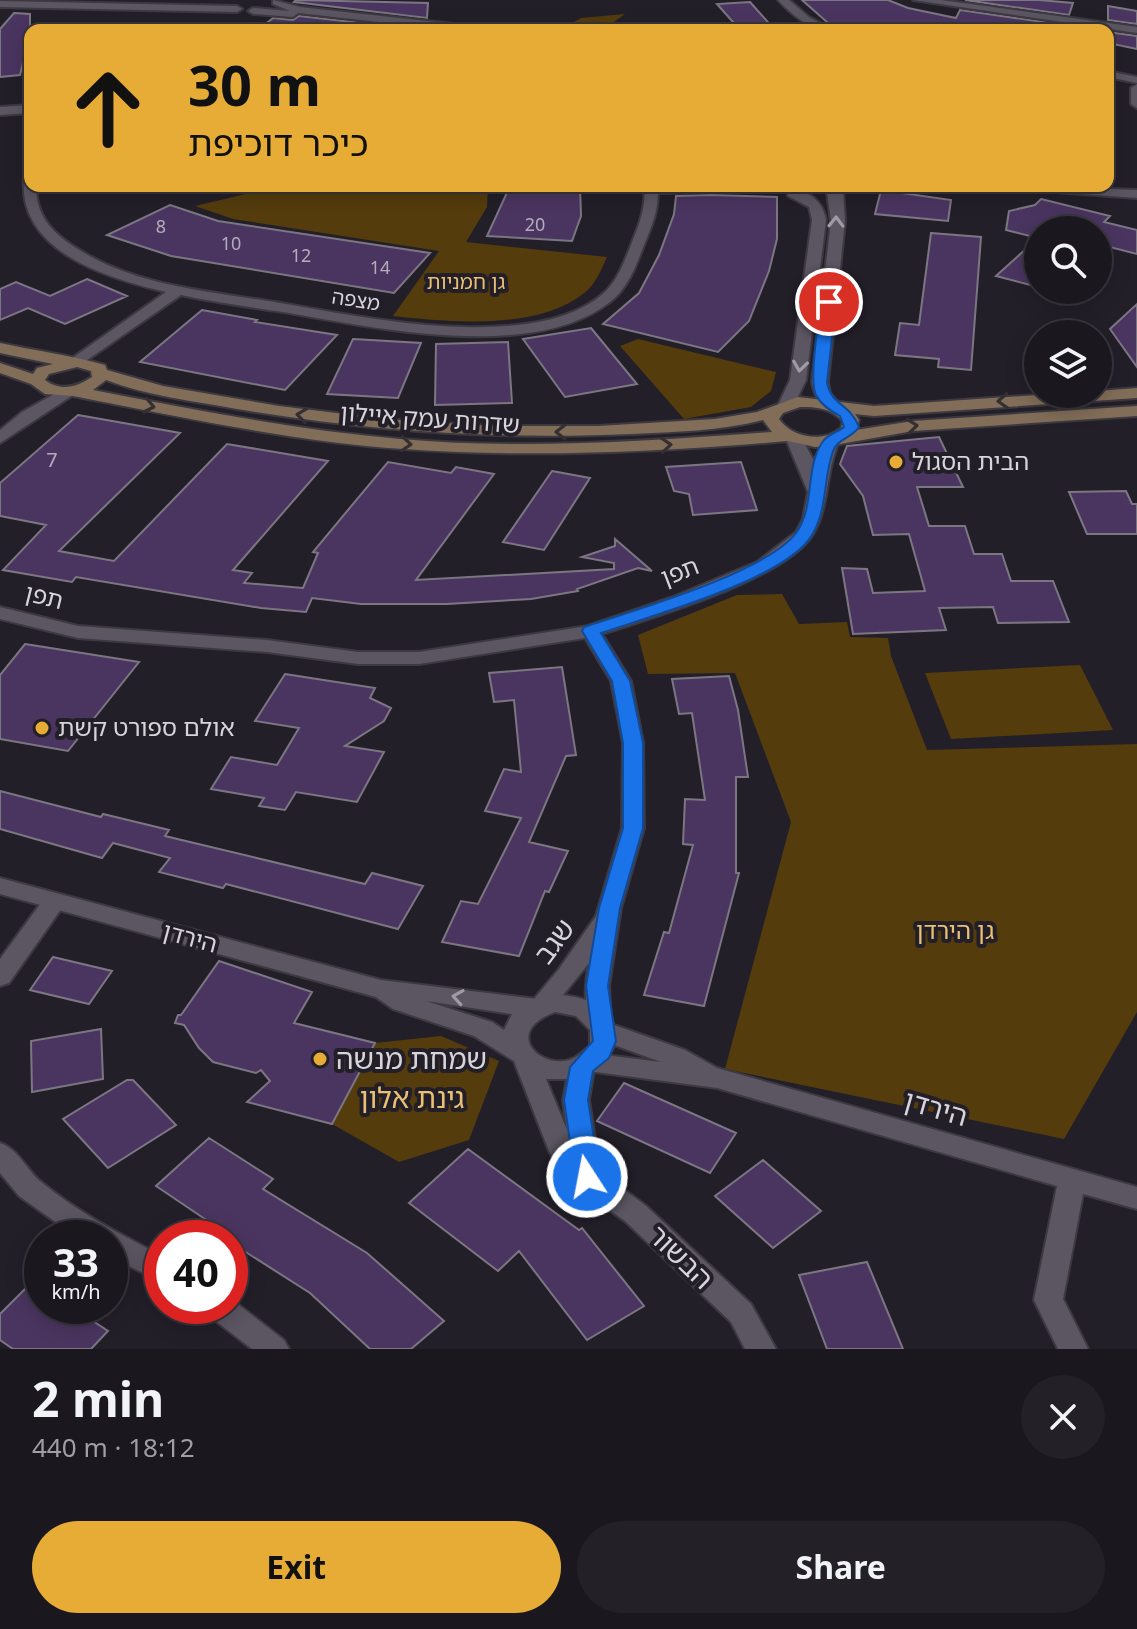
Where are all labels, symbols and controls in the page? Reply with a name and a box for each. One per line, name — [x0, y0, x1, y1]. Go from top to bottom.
text: 30 m — [188, 46, 321, 122]
icon: ahead — [56, 56, 160, 160]
text: כיכר דוכיפת — [188, 118, 369, 167]
house number: 20 — [525, 212, 545, 236]
house number: 8 — [156, 214, 166, 238]
one-way arrow — [828, 215, 845, 228]
map controls — [1024, 216, 1112, 408]
button: search — [1024, 216, 1112, 304]
house number: 10 — [221, 231, 241, 255]
house number: 12 — [291, 243, 311, 267]
house number: 14 — [370, 255, 390, 279]
park label: גן חמניות — [427, 268, 506, 295]
pin — [795, 268, 863, 336]
icon: arrive — [807, 280, 851, 324]
street label: מצפה — [330, 282, 382, 317]
button: layers — [1024, 320, 1112, 408]
one-way arrow — [792, 359, 809, 373]
one-way arrow — [996, 392, 1009, 409]
street label: שדרות עמק איילון — [339, 395, 521, 440]
one-way arrow — [142, 397, 155, 414]
one-way arrow — [295, 407, 309, 424]
one-way arrow — [906, 418, 919, 435]
one-way arrow — [554, 423, 567, 441]
one-way arrow — [400, 435, 413, 452]
one-way arrow — [660, 437, 673, 454]
place label: הבית הסגול — [912, 444, 1029, 477]
house number: 7 — [46, 446, 58, 473]
marker: הבית הסגול — [887, 453, 905, 471]
street label: תפן — [656, 548, 703, 593]
street label: תפן — [22, 575, 67, 616]
place label: אולם ספורט קשת — [58, 710, 235, 743]
marker: אולם ספורט קשת — [33, 719, 51, 737]
street label: שגב — [524, 910, 582, 971]
street label: הירדן — [160, 913, 221, 960]
park label: גן הירדן — [916, 913, 994, 946]
one-way arrow — [451, 989, 465, 1006]
place label: שמחת מנשה — [336, 1039, 487, 1077]
marker: שמחת מנשה — [311, 1050, 329, 1068]
park label: גינת אלון — [360, 1078, 464, 1116]
street label: הירדן — [900, 1080, 972, 1134]
position arrow — [545, 1135, 629, 1219]
street label: הבשור — [641, 1216, 723, 1297]
speed limit sign: 40 — [144, 1220, 248, 1324]
text: 33 — [53, 1234, 99, 1289]
text: km/h — [51, 1278, 101, 1305]
text: 2 min — [32, 1366, 164, 1431]
button: close — [1021, 1375, 1105, 1459]
text: 440 m · 18:12 — [32, 1429, 195, 1465]
button: Exit — [32, 1521, 561, 1613]
button: Share — [577, 1521, 1105, 1613]

